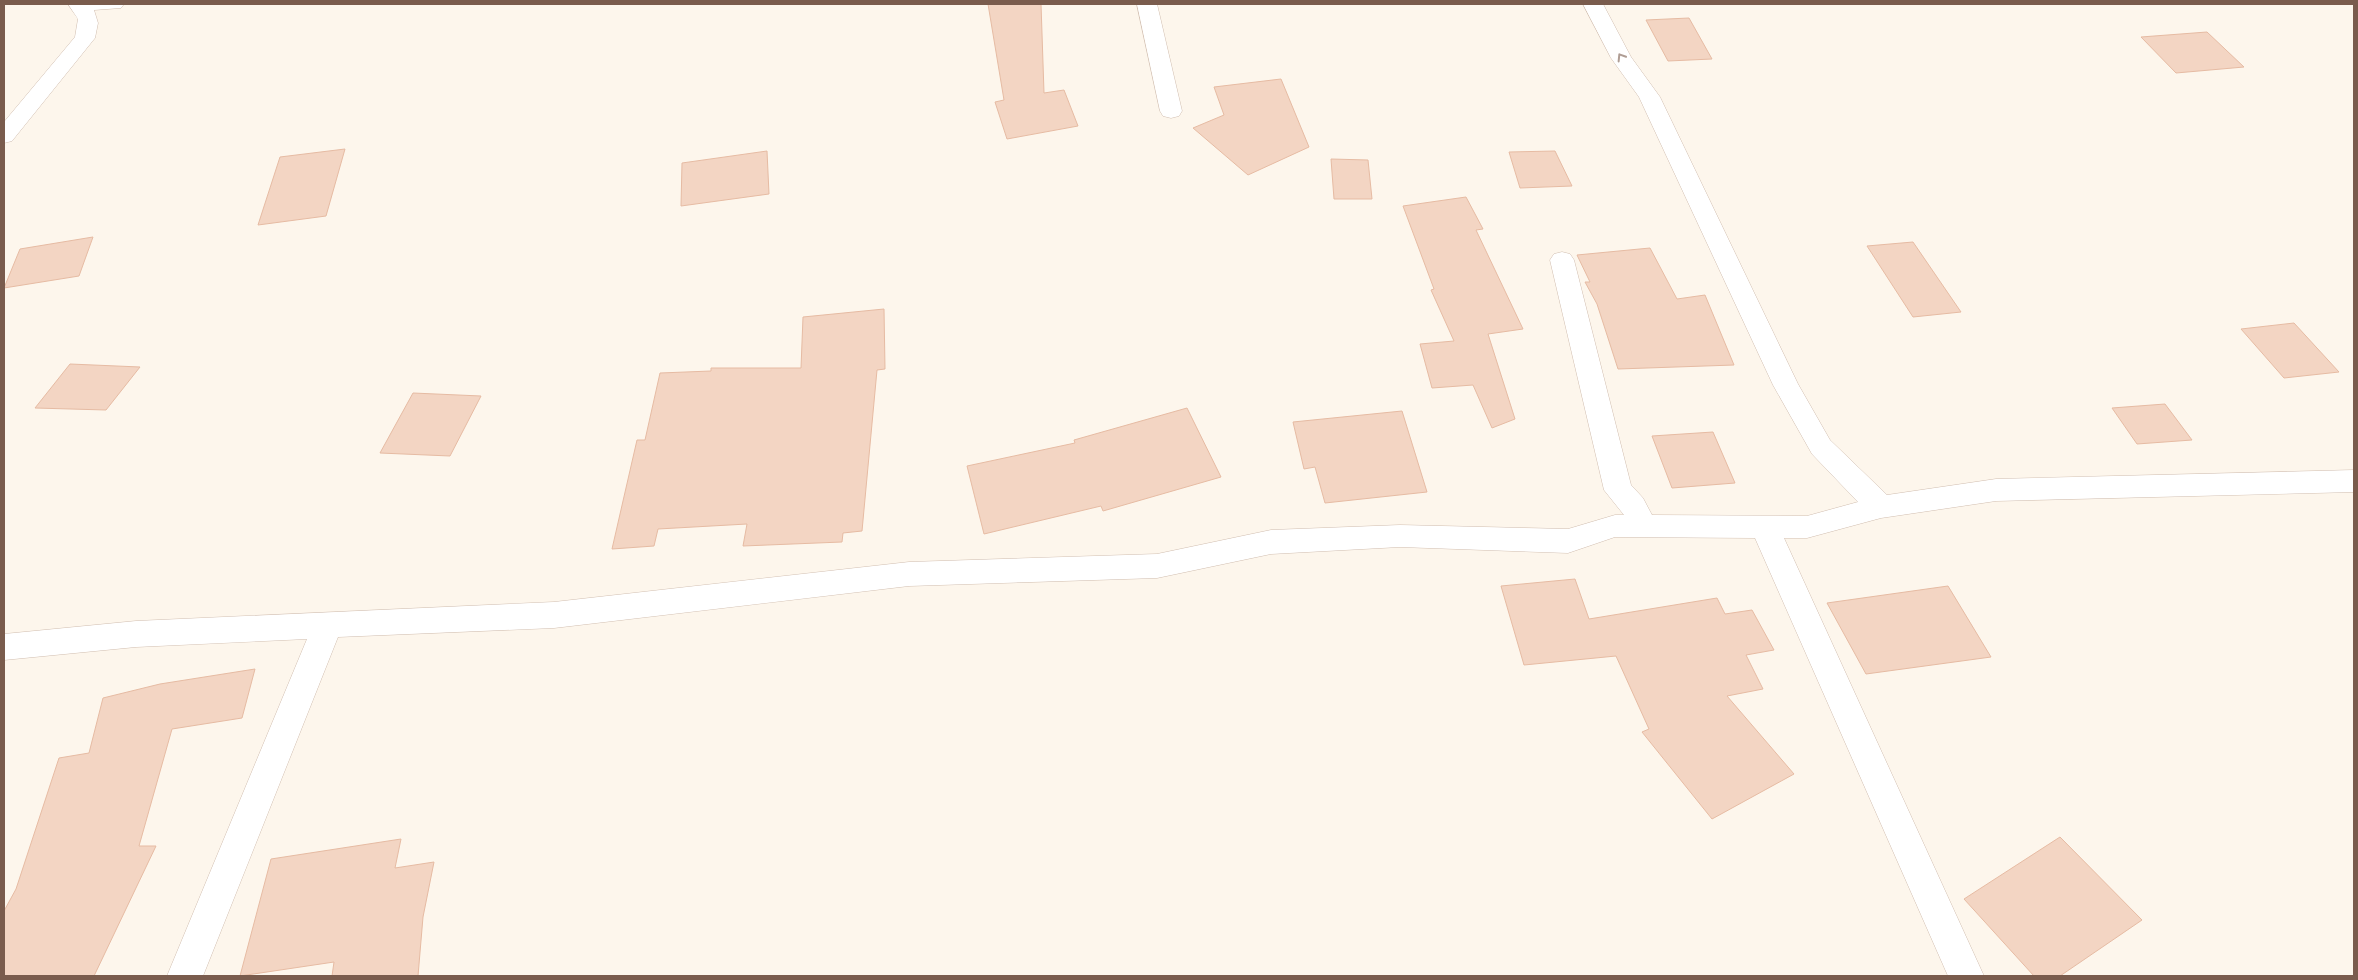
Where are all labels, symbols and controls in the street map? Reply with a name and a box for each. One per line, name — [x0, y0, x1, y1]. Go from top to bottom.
one-way arrow — [1618, 53, 1628, 62]

